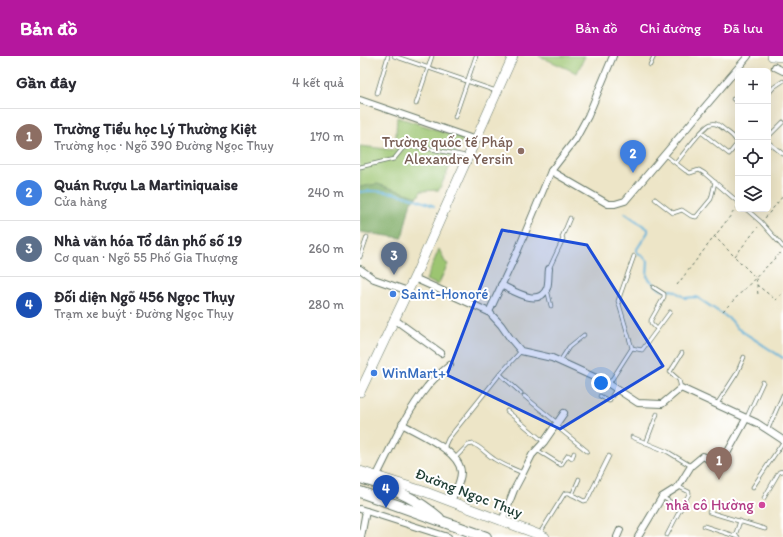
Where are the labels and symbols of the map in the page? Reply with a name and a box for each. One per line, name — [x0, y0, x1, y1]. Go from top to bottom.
place label: Trường quốc tế Pháp Alexandre Yersin — [382, 133, 513, 168]
pin: 2 — [620, 140, 646, 173]
marker: Trường quốc tế Pháp Alexandre Yersin — [516, 146, 526, 156]
pin: 3 — [381, 242, 407, 275]
place label: Saint-Honoré — [401, 285, 488, 303]
marker: Saint-Honoré — [388, 289, 398, 299]
place label: WinMart+ — [382, 364, 446, 382]
marker: WinMart+ — [369, 368, 379, 378]
your location — [591, 373, 611, 393]
pin: 1 — [706, 447, 732, 480]
street label: Đường Ngọc Thụy — [413, 464, 525, 522]
pin: 4 — [373, 475, 399, 508]
place label: nhà cô Hường — [666, 496, 754, 514]
marker: nhà cô Hường — [757, 500, 767, 510]

